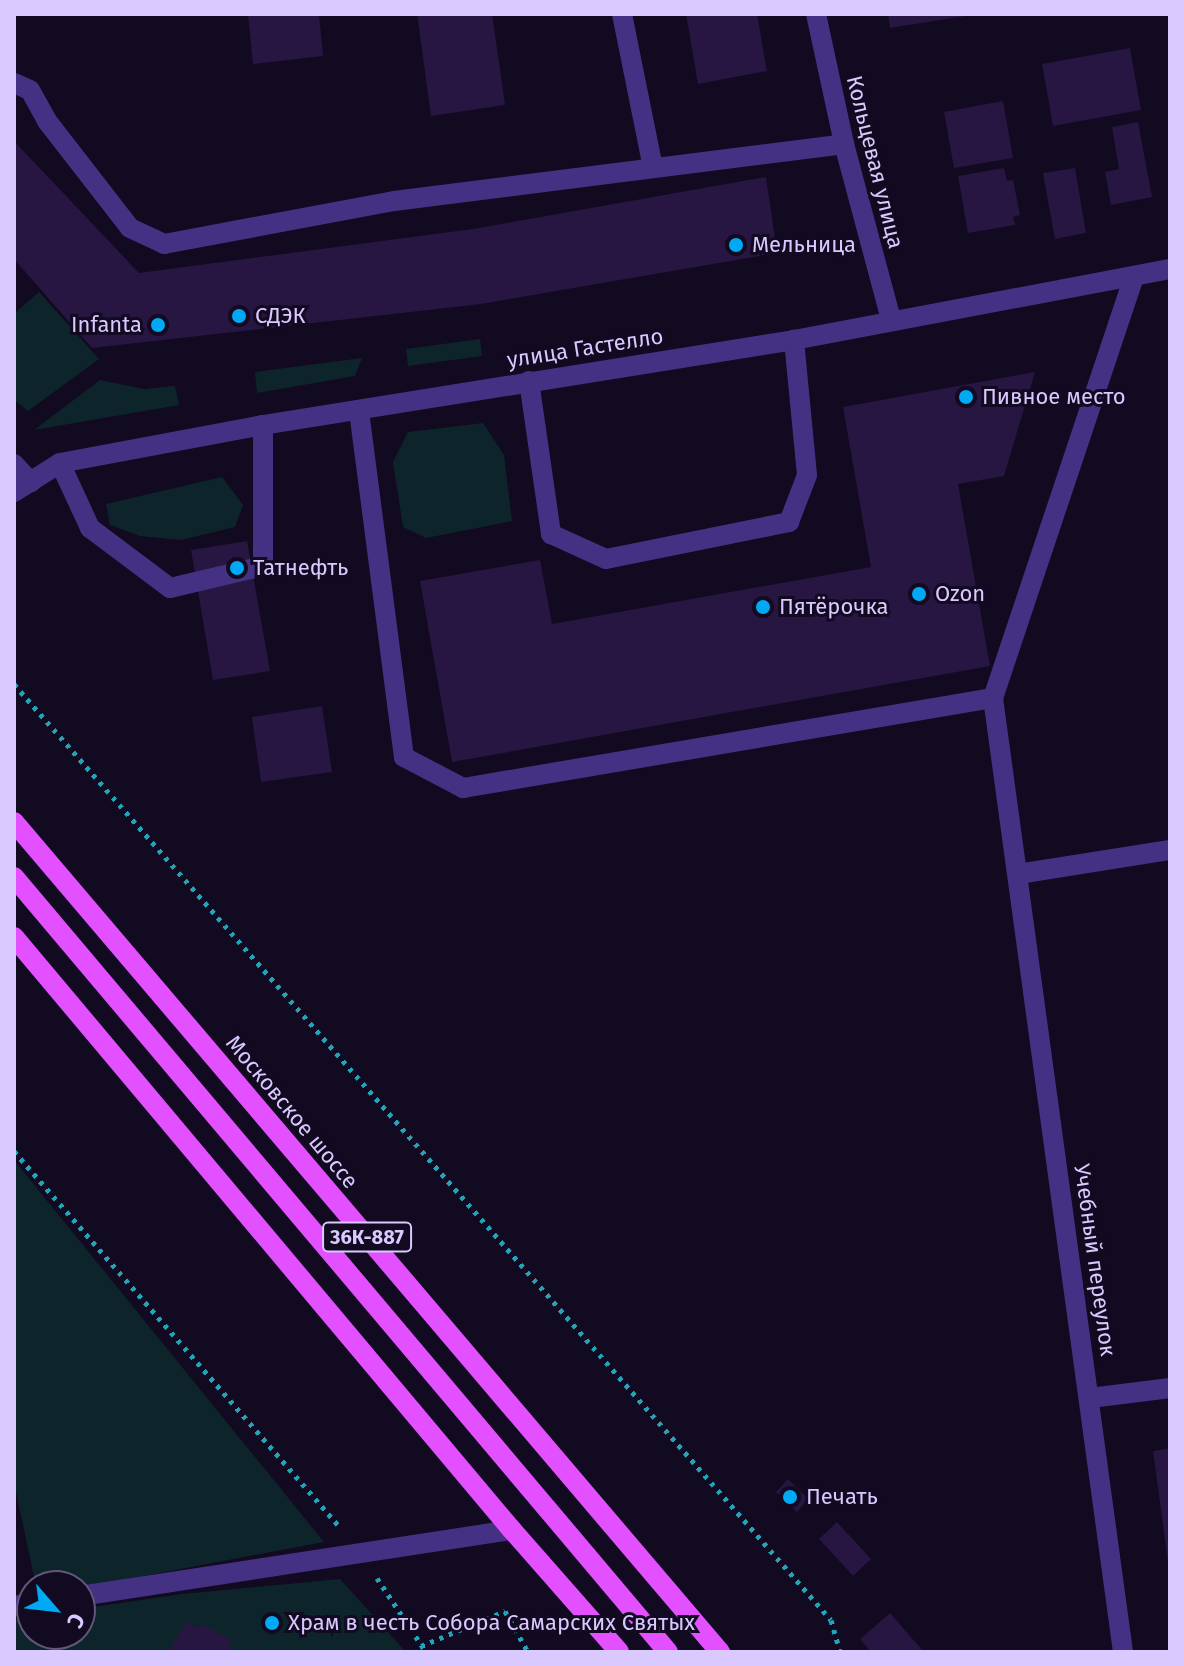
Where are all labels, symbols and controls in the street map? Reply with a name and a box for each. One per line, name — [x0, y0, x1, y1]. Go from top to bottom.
street label: Кольцевая улица — [841, 73, 909, 251]
place label: Мельница — [752, 232, 856, 258]
marker: Мельница — [727, 236, 745, 254]
place label: СДЭК — [255, 303, 306, 329]
marker: СДЭК — [230, 307, 248, 325]
place label: Infanta — [71, 312, 142, 338]
marker: Infanta — [149, 316, 167, 334]
street label: улица Гастелло — [505, 323, 665, 373]
place label: Пивное место — [982, 384, 1126, 410]
marker: Пивное место — [957, 388, 975, 406]
place label: Татнефть — [253, 555, 348, 581]
marker: Татнефть — [228, 559, 246, 577]
place label: Ozon — [935, 581, 985, 607]
marker: Ozon — [910, 585, 928, 603]
place label: Пятёрочка — [779, 594, 888, 620]
marker: Пятёрочка — [754, 598, 772, 616]
street label: Московское шоссе — [220, 1030, 364, 1194]
street label: Учебный переулок — [1068, 1162, 1122, 1358]
road number: 36К-887 — [321, 1221, 413, 1253]
place label: Печать — [806, 1484, 878, 1510]
marker: Печать — [781, 1488, 799, 1506]
north arrow — [16, 1570, 96, 1650]
text: С — [61, 1609, 91, 1632]
place label: Храм в честь Собора Самарских Святых — [288, 1610, 695, 1636]
marker: Храм в честь Собора Самарских Святых — [263, 1614, 281, 1632]

